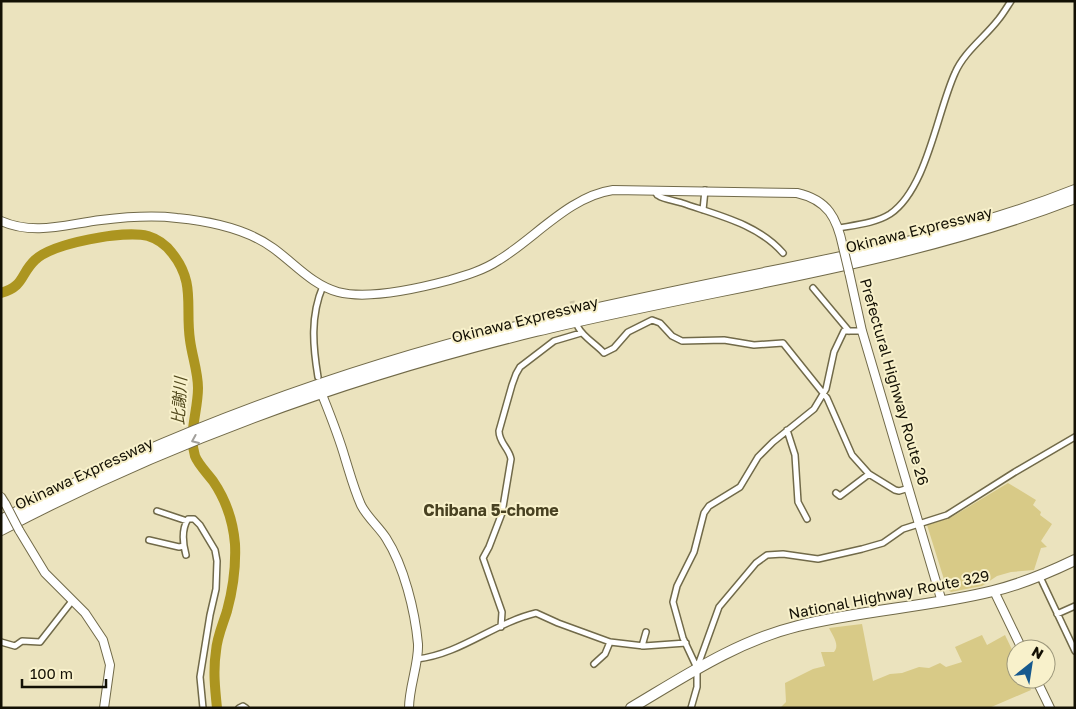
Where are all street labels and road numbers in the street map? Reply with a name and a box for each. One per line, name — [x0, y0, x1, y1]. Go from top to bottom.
street label: Okinawa Expressway — [844, 202, 995, 256]
street label: Prefectural Highway Route 26 — [857, 276, 933, 487]
street label: Okinawa Expressway — [450, 292, 601, 346]
street label: Okinawa Expressway — [12, 433, 156, 513]
street label: National Highway Route 329 — [787, 566, 991, 622]

